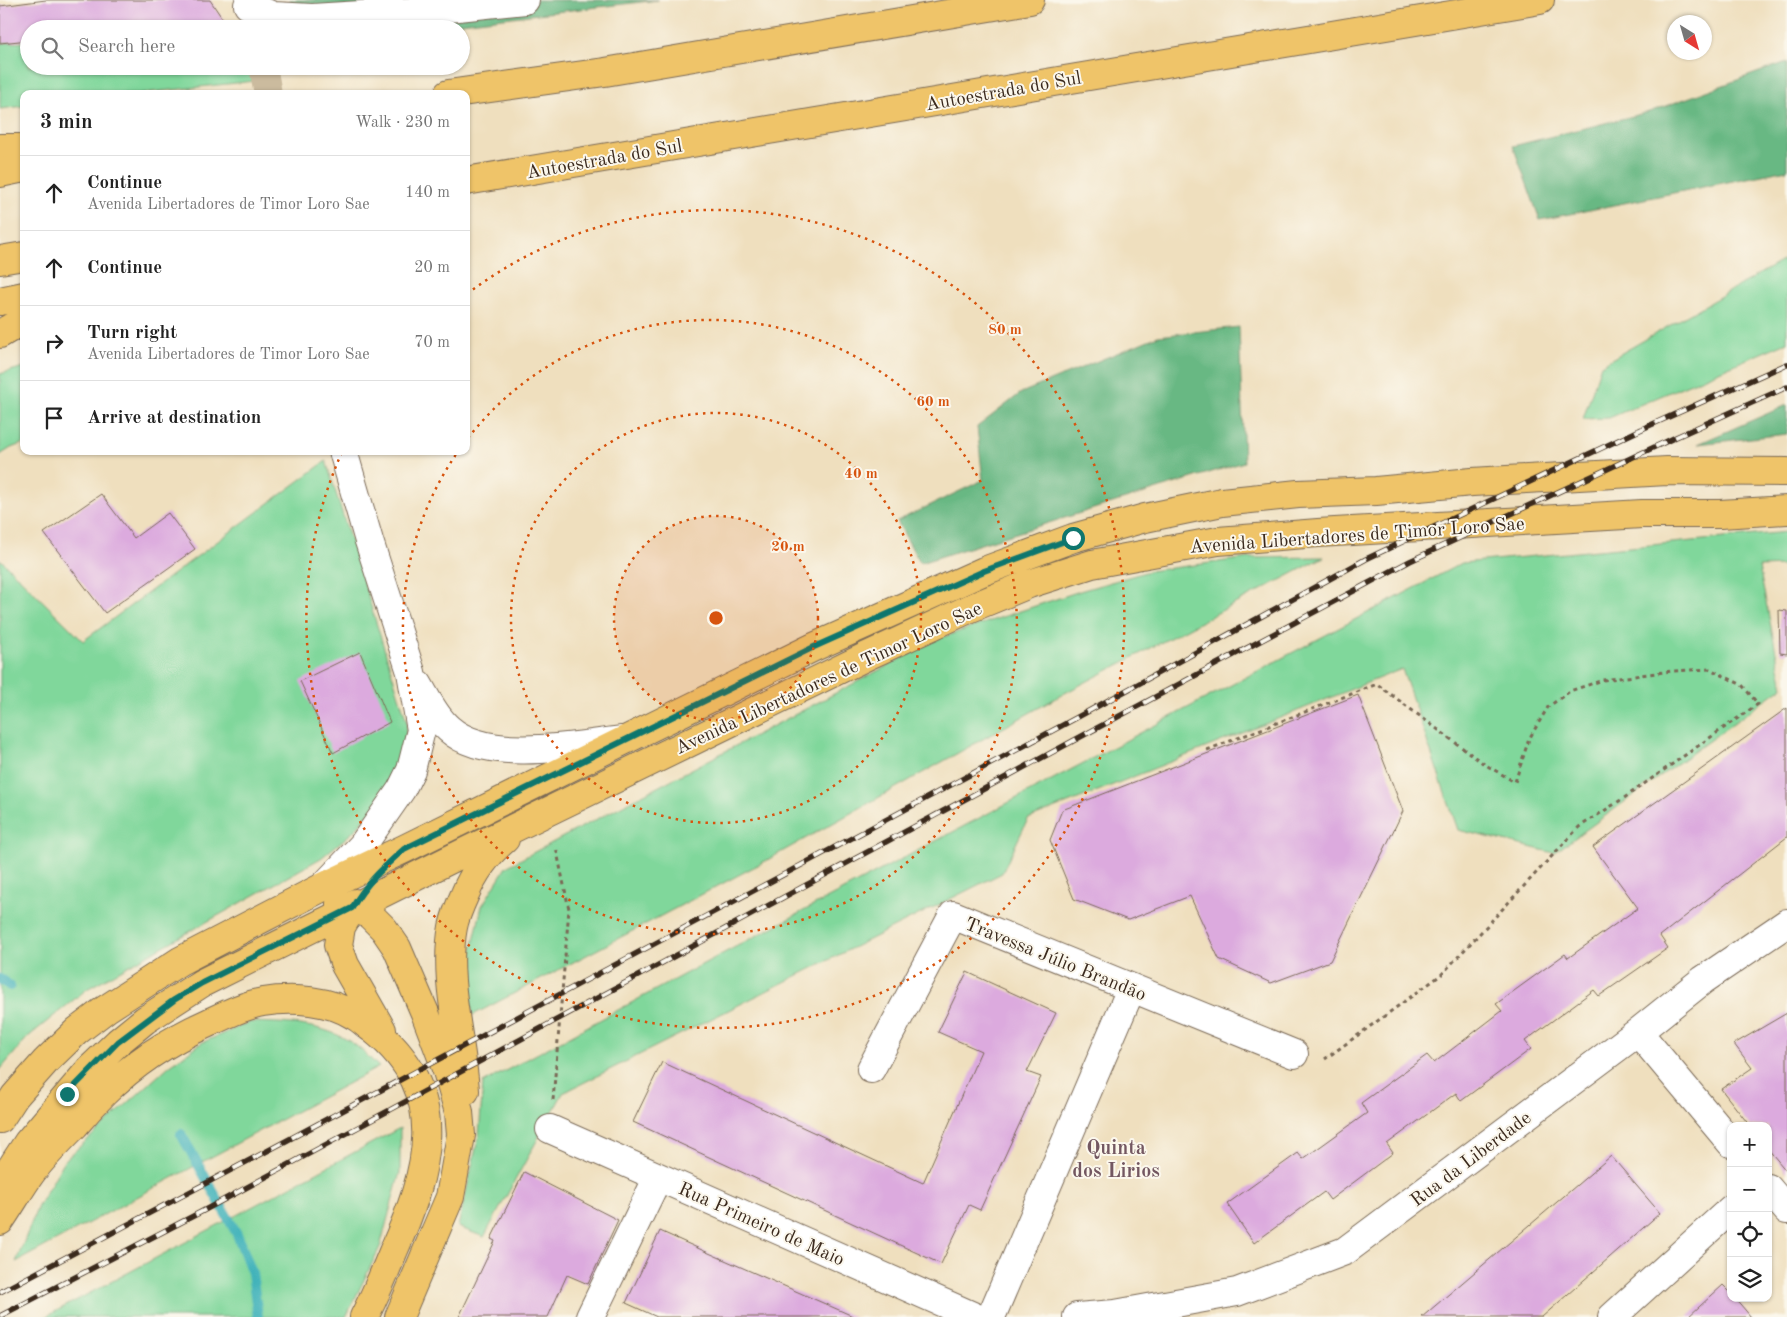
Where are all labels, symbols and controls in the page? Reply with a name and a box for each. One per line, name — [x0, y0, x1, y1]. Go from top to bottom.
north arrow — [1667, 15, 1712, 60]
search box — [20, 20, 470, 75]
icon: search — [38, 34, 66, 62]
text: Search here — [78, 38, 175, 57]
street label: Autoestrada do Sul — [924, 69, 1083, 116]
text: 3 min — [40, 112, 93, 133]
text: Walk · 230 m — [355, 115, 450, 131]
street label: Autoestrada do Sul — [525, 137, 684, 184]
text: Continue — [87, 174, 162, 193]
icon: ahead — [40, 179, 68, 207]
text: 140 m — [405, 185, 450, 201]
text: Avenida Libertadores de Timor Loro Sae — [87, 197, 370, 213]
icon: ahead — [40, 254, 68, 282]
text: Continue — [87, 259, 162, 278]
text: 20 m — [414, 260, 450, 276]
text: 80 m — [988, 323, 1022, 338]
text: Turn right — [87, 324, 177, 343]
icon: right — [40, 329, 68, 357]
text: 70 m — [414, 335, 450, 351]
text: Avenida Libertadores de Timor Loro Sae — [87, 347, 370, 363]
text: 60 m — [916, 395, 950, 410]
icon: arrive — [40, 404, 68, 432]
text: Arrive at destination — [87, 409, 261, 428]
text: 40 m — [844, 467, 878, 482]
street label: Avenida Libertadores de Timor Loro Sae — [1189, 515, 1525, 558]
route start — [1062, 527, 1085, 550]
text: 20 m — [771, 540, 805, 555]
street label: Avenida Libertadores de Timor Loro Sae — [673, 600, 985, 759]
centre of rings — [707, 609, 725, 627]
street label: Travessa Júlio Brandão — [962, 915, 1149, 1005]
route end — [56, 1083, 79, 1106]
street label: Rua da Liberdade — [1408, 1109, 1535, 1211]
map controls — [1727, 1122, 1772, 1302]
button: + — [1727, 1122, 1772, 1167]
district label: Quinta dos Lirios — [1072, 1139, 1160, 1182]
button: − — [1727, 1167, 1772, 1212]
street label: Rua Primeiro de Maio — [675, 1180, 847, 1270]
button: locate — [1727, 1212, 1772, 1257]
button: layers — [1727, 1257, 1772, 1302]

